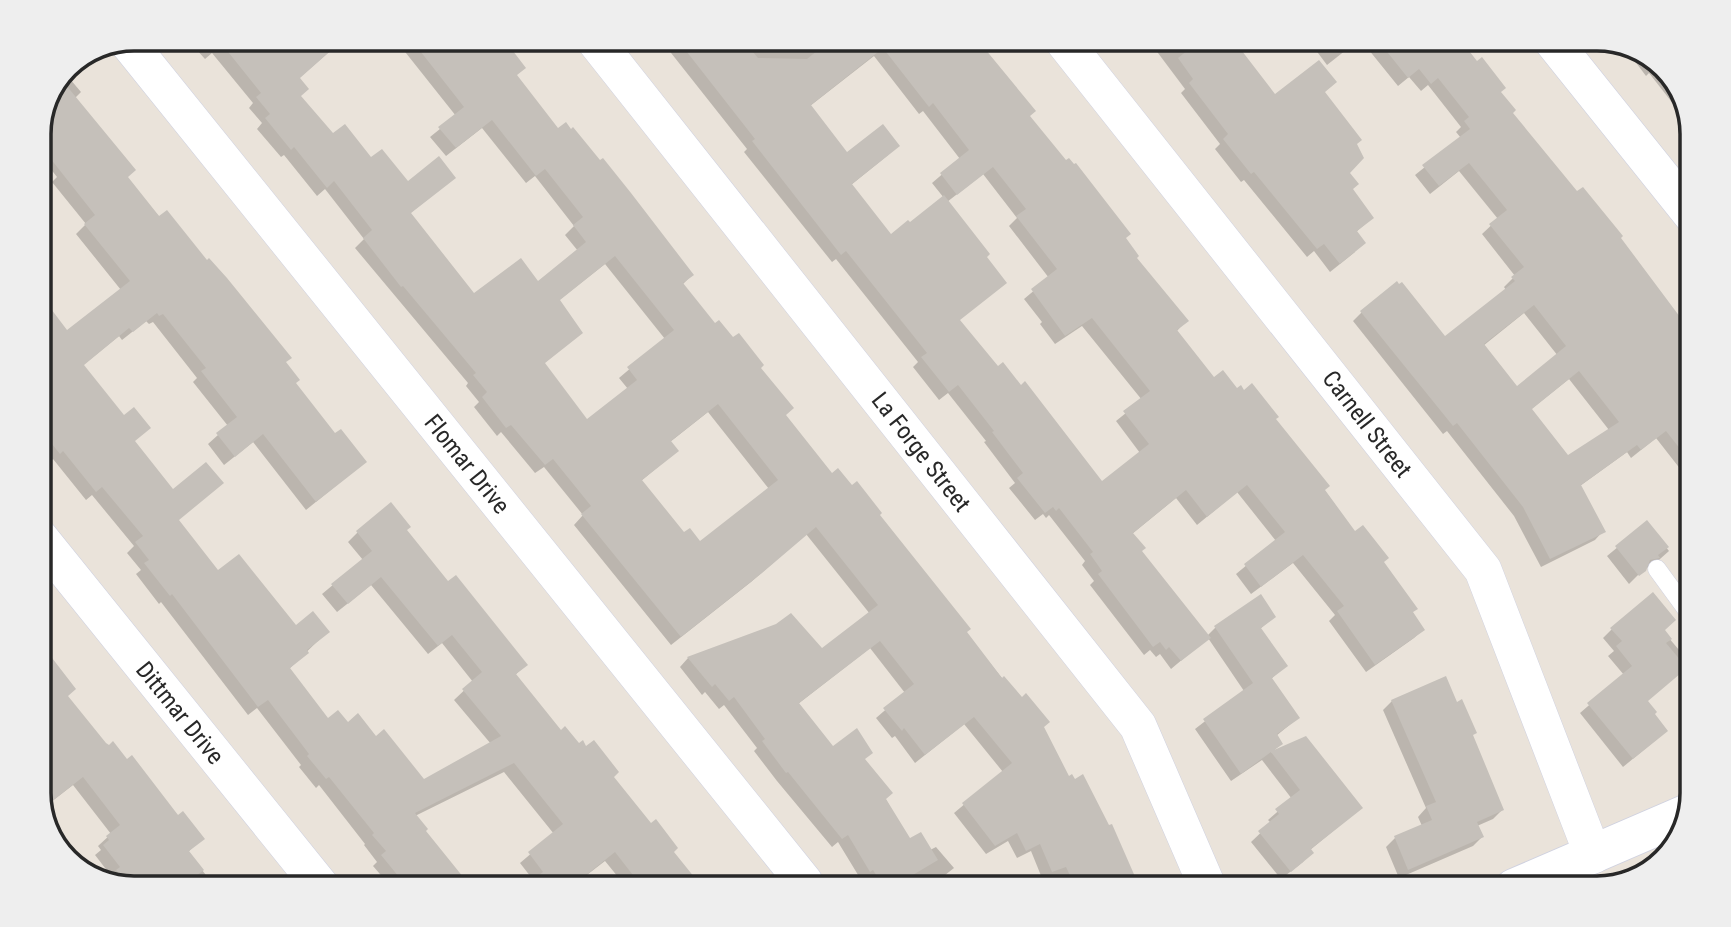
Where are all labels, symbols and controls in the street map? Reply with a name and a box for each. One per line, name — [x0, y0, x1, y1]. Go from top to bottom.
street label: Carnell Street — [1317, 365, 1417, 483]
street label: La Forge Street — [866, 387, 976, 517]
street label: Flomar Drive — [419, 409, 515, 519]
street label: Dittmar Drive — [130, 656, 230, 770]

